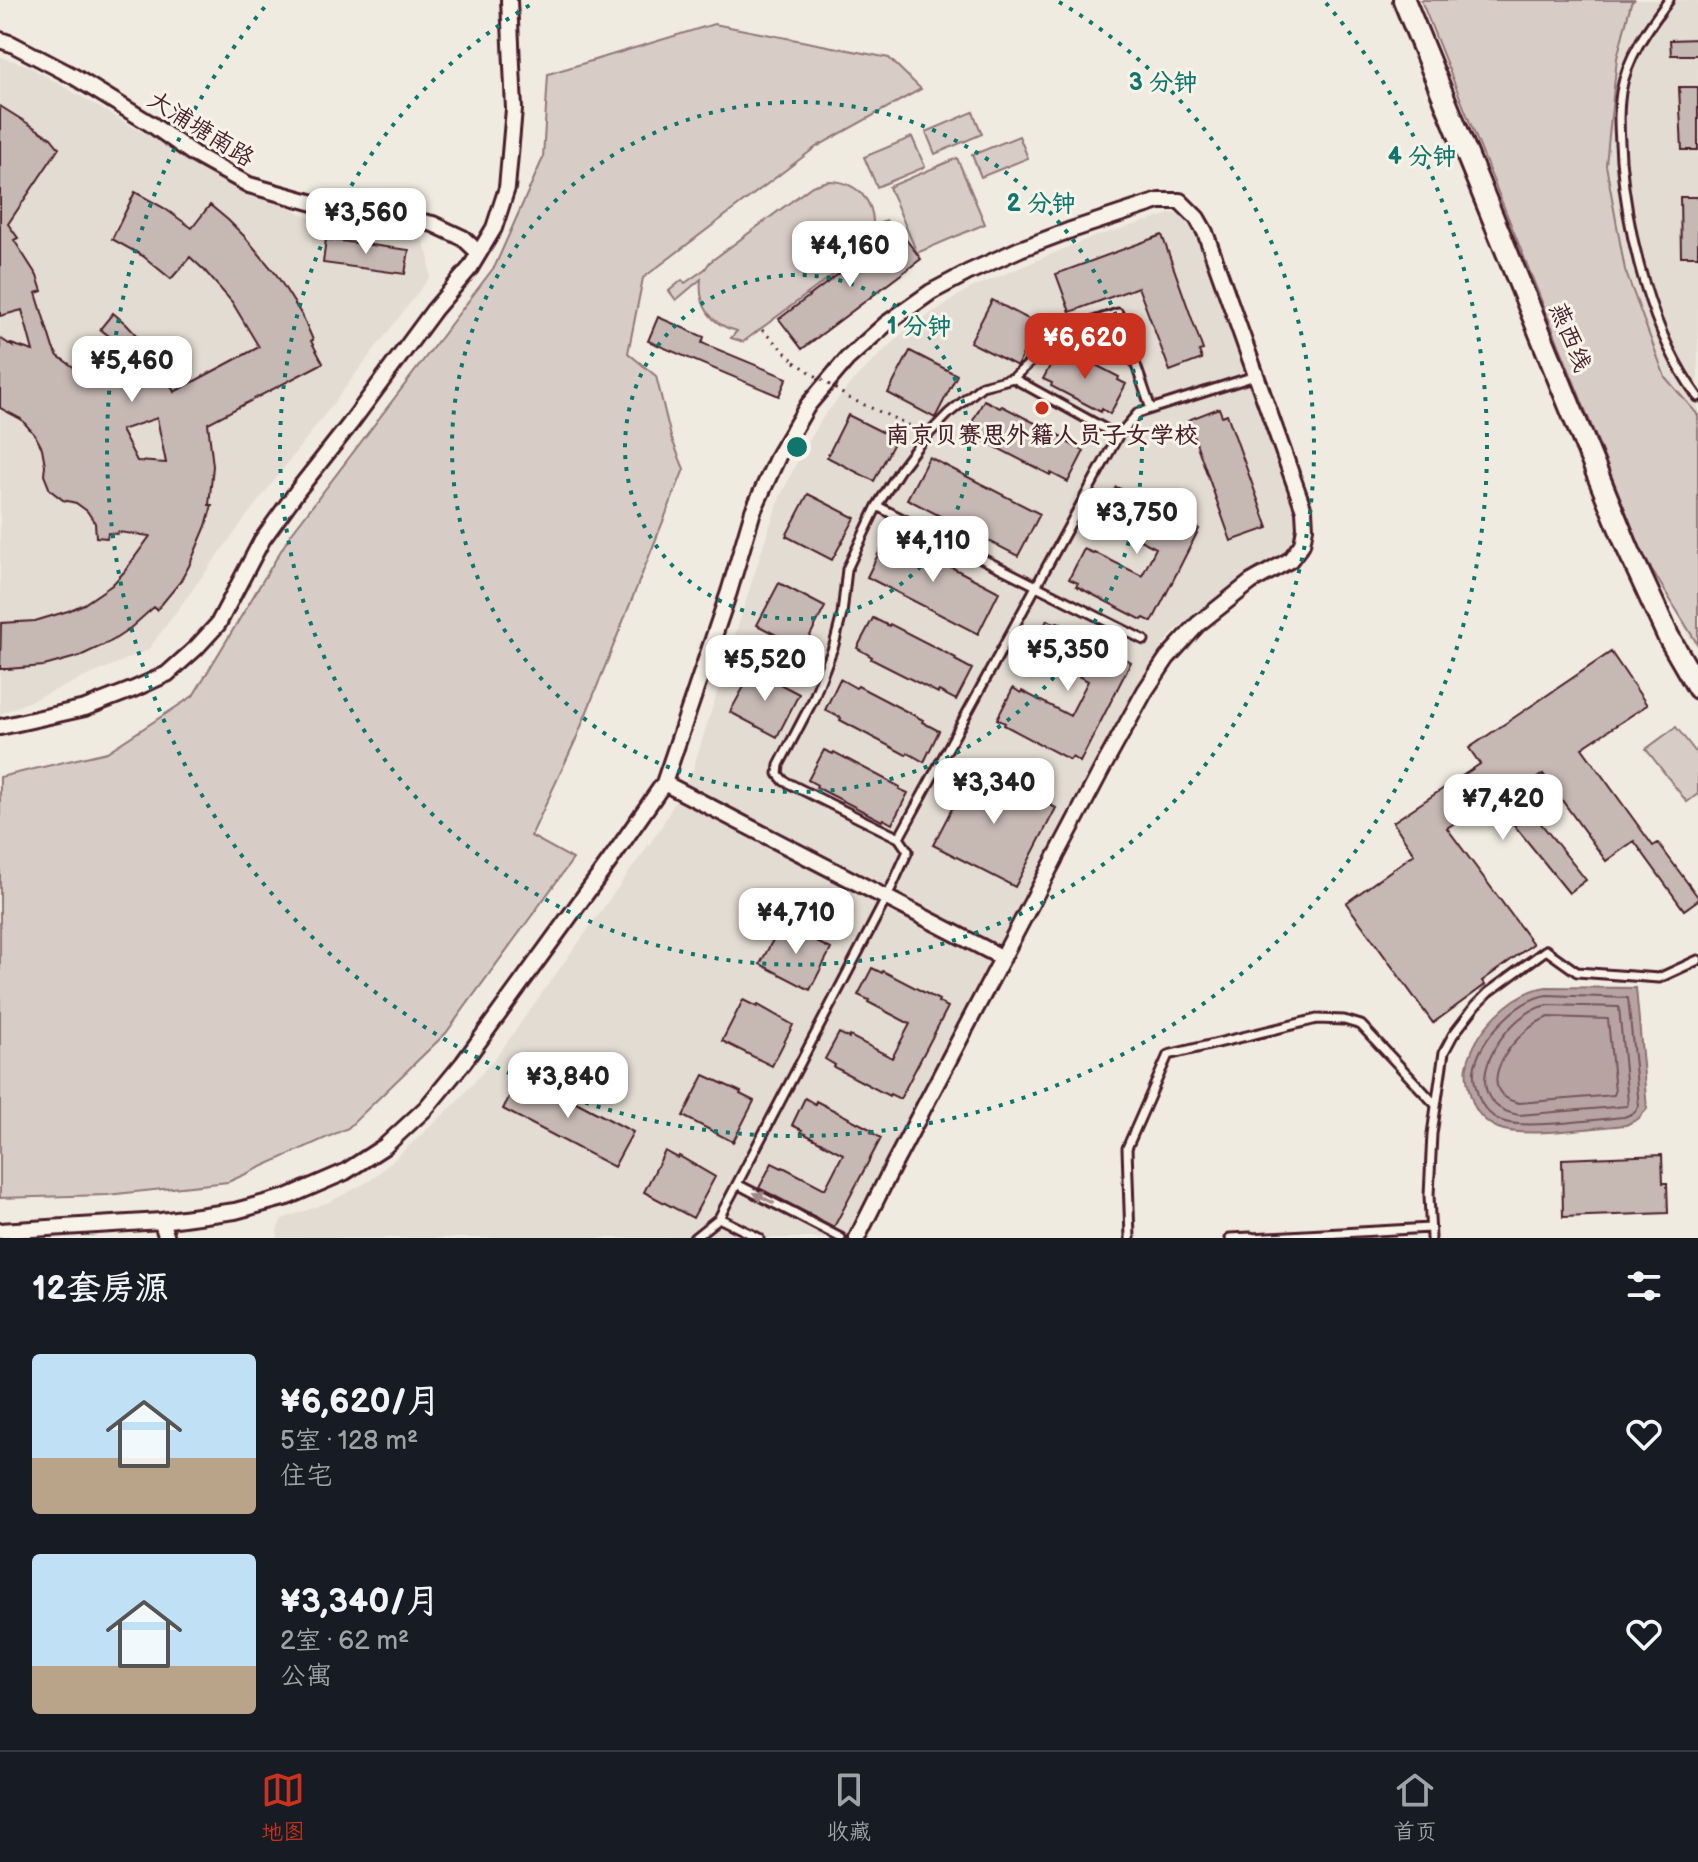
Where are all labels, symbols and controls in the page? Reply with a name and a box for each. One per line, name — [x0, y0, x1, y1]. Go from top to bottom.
text: 3 分钟 — [1129, 68, 1197, 97]
street label: 大浦塘南路 — [142, 85, 260, 173]
text: 4 分钟 — [1388, 142, 1456, 171]
pin: ¥3,560 — [301, 188, 431, 256]
text: 2 分钟 — [1007, 189, 1075, 218]
text: ¥3,560 — [324, 198, 408, 229]
pin: ¥4,160 — [785, 221, 915, 289]
text: ¥4,160 — [810, 231, 890, 262]
street label: 燕西线 — [1543, 298, 1597, 376]
text: 1 分钟 — [887, 312, 951, 341]
pin: ¥6,620 — [1020, 313, 1150, 381]
text: ¥6,620 — [1043, 323, 1127, 354]
pin: ¥5,460 — [67, 336, 197, 404]
text: ¥5,460 — [90, 346, 174, 377]
marker: 南京贝赛思外籍人员子女学校 — [1033, 399, 1051, 417]
place label: 南京贝赛思外籍人员子女学校 — [886, 421, 1198, 450]
centre of rings — [783, 433, 811, 461]
pin: ¥3,750 — [1072, 488, 1202, 556]
text: ¥3,750 — [1096, 498, 1178, 529]
pin: ¥4,110 — [868, 516, 998, 584]
text: ¥4,110 — [895, 526, 971, 557]
pin: ¥5,350 — [1003, 625, 1133, 693]
pin: ¥5,520 — [700, 635, 830, 703]
text: ¥5,350 — [1026, 635, 1110, 666]
text: ¥5,520 — [723, 645, 807, 676]
pin: ¥3,340 — [929, 758, 1059, 826]
text: ¥3,340 — [952, 768, 1036, 799]
pin: ¥7,420 — [1438, 774, 1568, 842]
text: ¥7,420 — [1462, 784, 1544, 815]
pin: ¥4,710 — [731, 888, 861, 956]
text: ¥4,710 — [757, 898, 835, 929]
pin: ¥3,840 — [503, 1052, 633, 1120]
text: ¥3,840 — [526, 1062, 610, 1093]
one-way arrow — [753, 1191, 775, 1205]
icon: filters — [1622, 1264, 1666, 1308]
text: 12套房源 — [32, 1268, 169, 1309]
text: ¥6,620/月 — [280, 1381, 441, 1422]
icon: home — [96, 1386, 192, 1482]
icon: heart — [1622, 1412, 1666, 1456]
text: 5室 · 128 m² — [280, 1426, 418, 1457]
text: 住宅 — [280, 1461, 332, 1492]
text: ¥3,340/月 — [280, 1581, 440, 1622]
icon: home — [96, 1586, 192, 1682]
icon: heart — [1622, 1612, 1666, 1656]
text: 2室 · 62 m² — [280, 1626, 409, 1657]
text: 公寓 — [280, 1661, 332, 1692]
tab: 地图 — [261, 1768, 305, 1846]
tab: 收藏 — [827, 1768, 871, 1846]
tab: 首页 — [1393, 1768, 1437, 1846]

